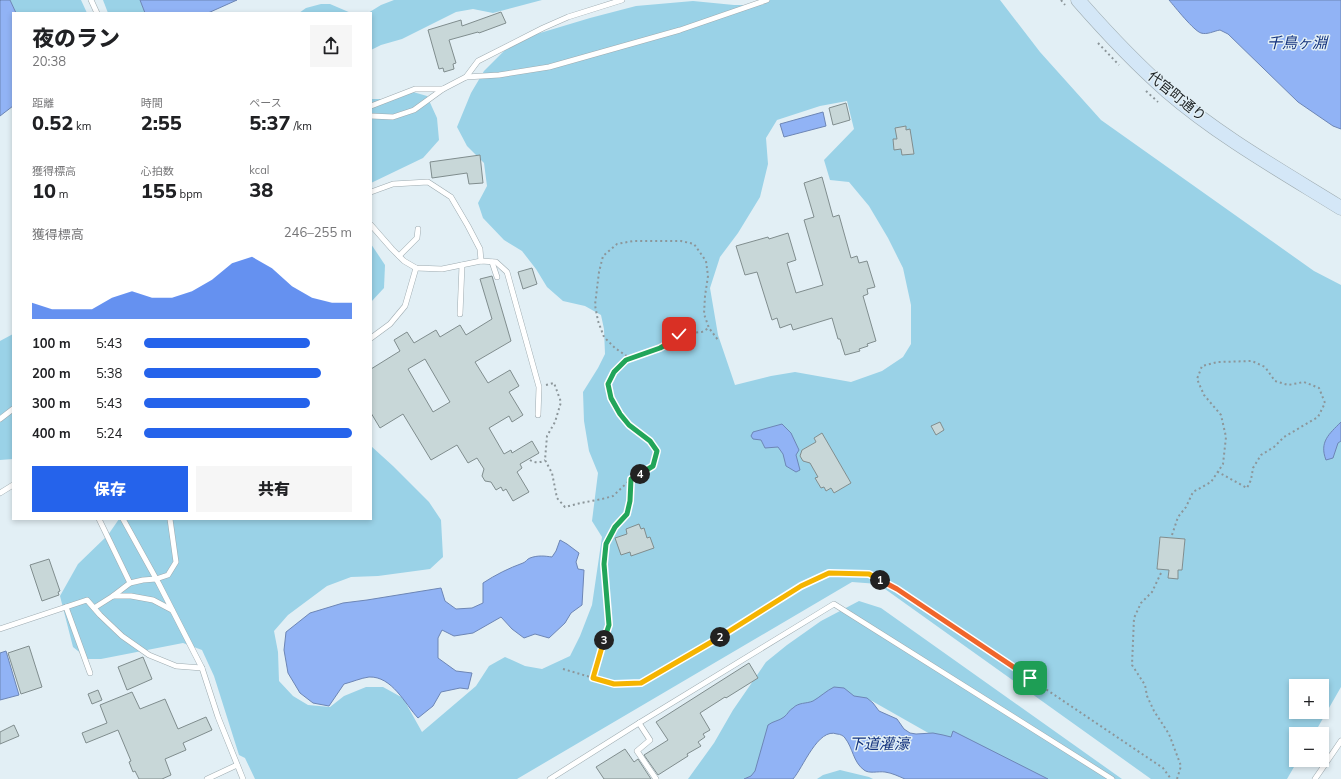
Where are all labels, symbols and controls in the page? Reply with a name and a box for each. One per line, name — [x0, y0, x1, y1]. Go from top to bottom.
text: 夜のラン — [32, 24, 120, 52]
button: share — [310, 25, 352, 67]
water label: 千鳥ヶ淵 — [1267, 33, 1329, 52]
text: 20:38 — [32, 53, 66, 69]
street label: 代官町通り — [1144, 67, 1210, 125]
text: 距離 — [32, 96, 54, 110]
text: 時間 — [141, 96, 163, 110]
text: ペース — [249, 96, 282, 110]
text: 0.52 — [32, 110, 73, 135]
text: 2:55 — [141, 110, 182, 135]
text: 5:37 — [249, 110, 291, 135]
text: km — [73, 119, 91, 133]
text: /km — [291, 119, 312, 133]
text: kcal — [249, 163, 269, 177]
text: 獲得標高 — [32, 164, 76, 178]
text: 心拍数 — [141, 164, 174, 178]
text: 38 — [249, 177, 273, 202]
text: 10 — [32, 178, 56, 203]
text: 155 — [141, 178, 177, 203]
text: m — [56, 187, 69, 201]
text: bpm — [177, 187, 202, 201]
text: 246–255 m — [284, 224, 352, 240]
text: 獲得標高 — [32, 226, 84, 242]
pin — [662, 317, 696, 351]
icon: check — [668, 323, 690, 345]
text: 100 m — [32, 335, 71, 351]
text: 5:43 — [96, 335, 122, 351]
text: 200 m — [32, 365, 71, 381]
text: 5:38 — [96, 365, 122, 381]
text: 300 m — [32, 395, 71, 411]
text: 5:43 — [96, 395, 122, 411]
text: 400 m — [32, 425, 71, 441]
text: 5:24 — [96, 425, 122, 441]
pin: 4 — [630, 464, 650, 484]
button: 保存 — [32, 466, 188, 512]
button: 共有 — [196, 466, 352, 512]
text: 4 — [637, 467, 643, 481]
pin: 1 — [870, 570, 890, 590]
text: 1 — [877, 573, 883, 587]
pin: 2 — [710, 627, 730, 647]
pin: 3 — [594, 630, 614, 650]
text: 2 — [717, 630, 723, 644]
text: 3 — [601, 633, 607, 647]
pin — [1013, 661, 1047, 695]
icon: arrive — [1019, 667, 1041, 689]
map controls — [1289, 679, 1329, 767]
button: + — [1289, 679, 1329, 719]
button: − — [1289, 727, 1329, 767]
water label: 下道灌濠 — [849, 734, 912, 753]

